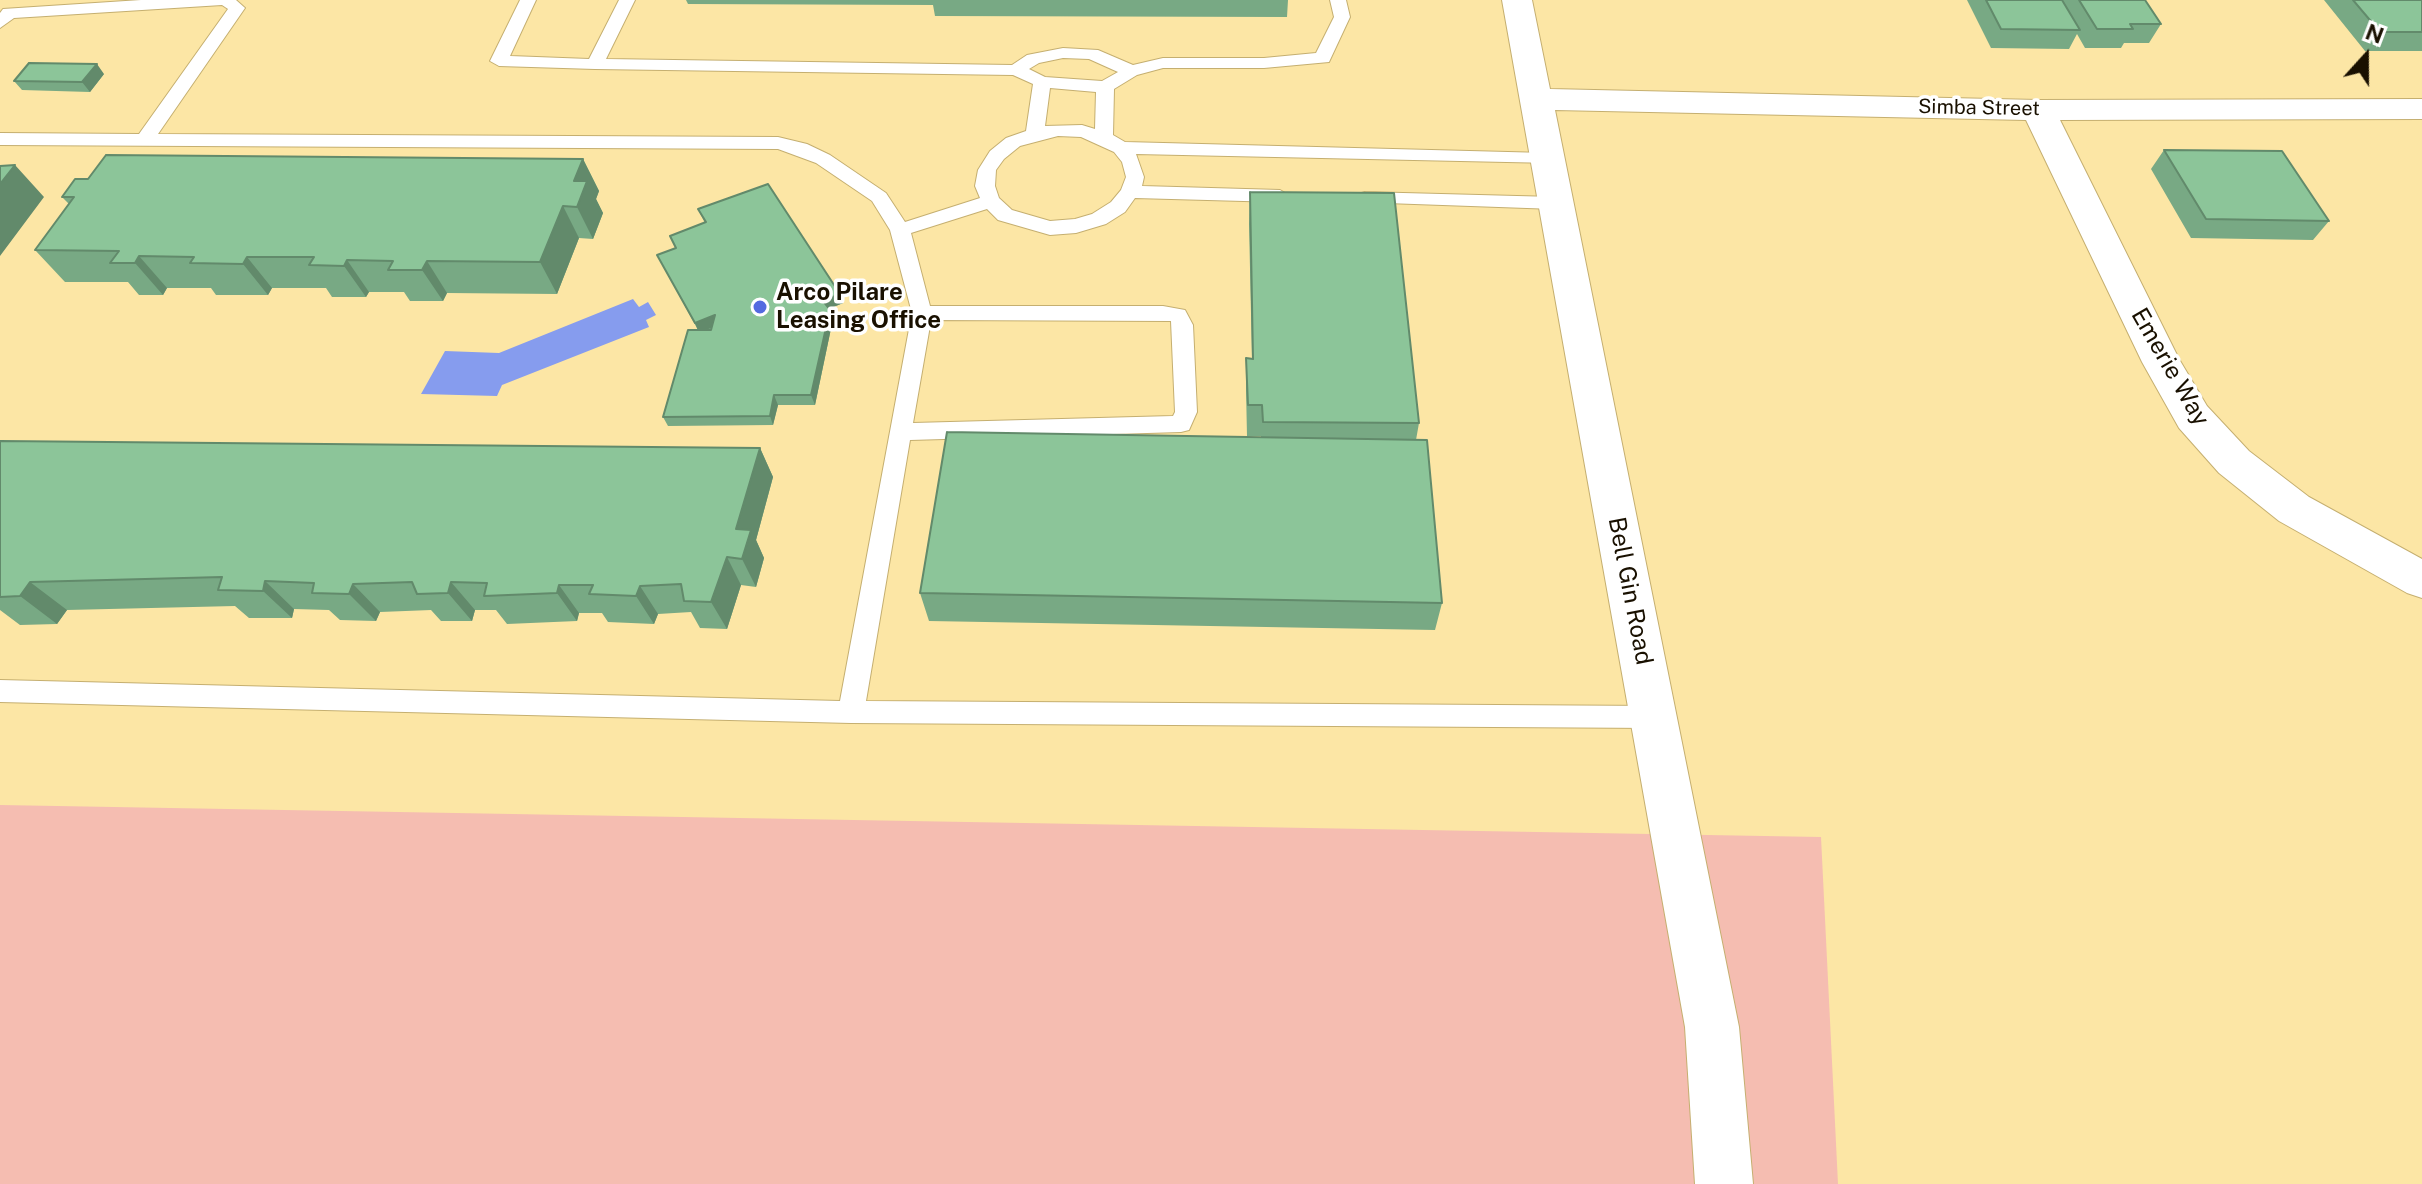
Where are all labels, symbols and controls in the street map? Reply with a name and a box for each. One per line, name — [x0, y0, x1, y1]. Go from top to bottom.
north arrow — [2326, 16, 2406, 96]
text: N — [2362, 18, 2387, 49]
street label: Simba Street — [1918, 95, 2040, 121]
place label: Arco Pilare Leasing Office — [776, 279, 941, 335]
marker: Arco Pilare Leasing Office — [751, 298, 769, 316]
street label: Emerie Way — [2125, 303, 2215, 431]
street label: Bell Gin Road — [1602, 515, 1658, 667]

